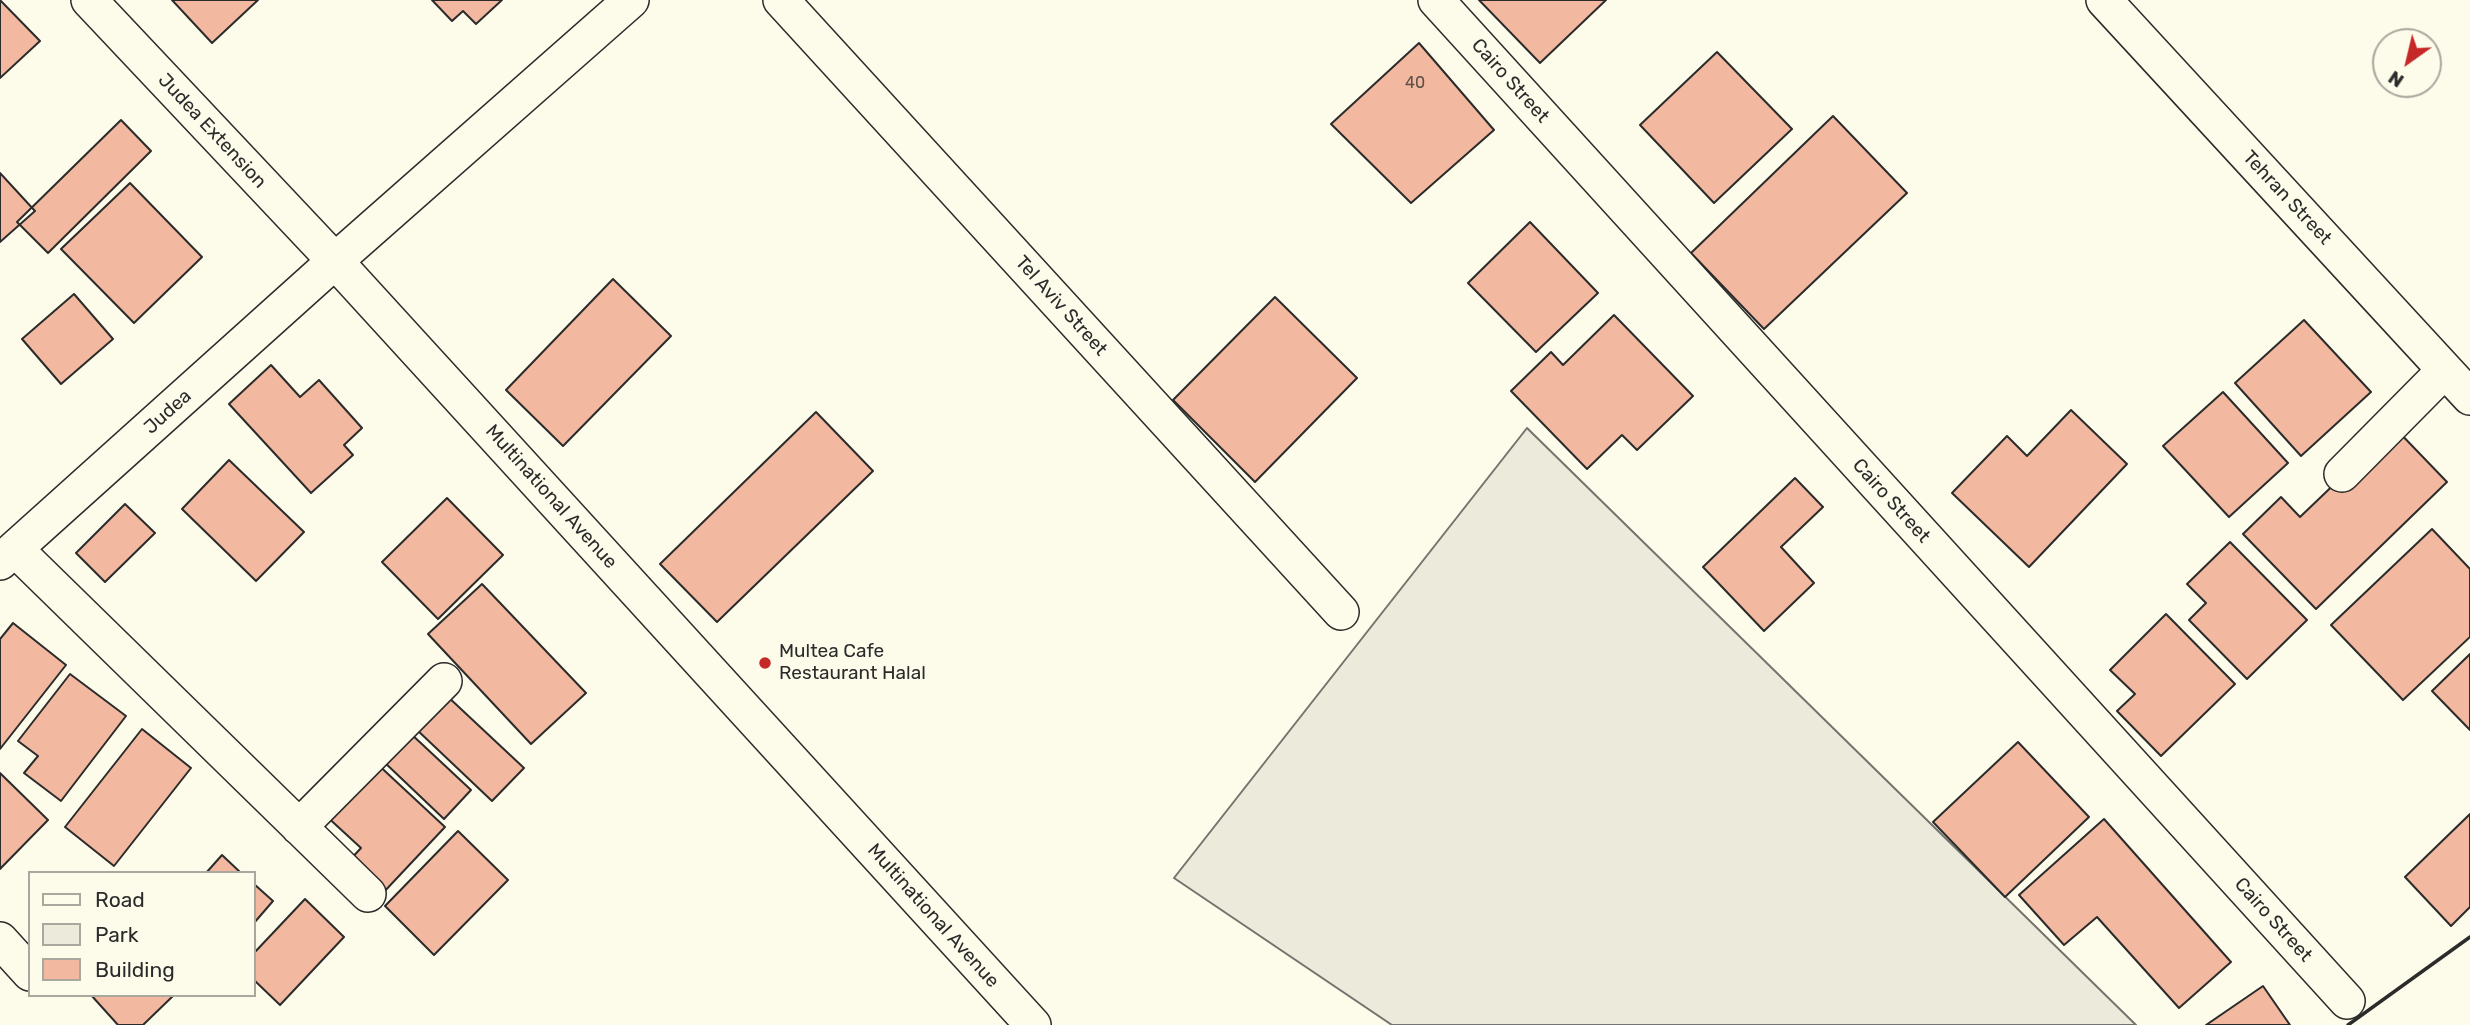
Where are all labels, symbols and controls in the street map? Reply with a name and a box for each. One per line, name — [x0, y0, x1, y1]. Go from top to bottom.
north arrow — [2372, 28, 2442, 98]
street label: Cairo Street — [1466, 34, 1554, 128]
text: N — [2384, 66, 2408, 93]
street label: Judea Extension — [153, 69, 271, 193]
house number: 40 — [1405, 73, 1425, 93]
street label: Tehran Street — [2238, 146, 2336, 250]
street label: Tel Aviv Street — [1010, 251, 1112, 361]
street label: Judea — [140, 385, 196, 439]
street label: Multinational Avenue — [480, 420, 622, 574]
street label: Cairo Street — [1847, 454, 1935, 548]
place label: Multea Cafe Restaurant Halal — [779, 641, 926, 685]
marker: Multea Cafe Restaurant Halal — [757, 655, 773, 671]
street label: Multinational Avenue — [862, 839, 1004, 993]
legend — [28, 871, 256, 997]
street label: Cairo Street — [2229, 873, 2317, 967]
text: Road — [95, 887, 145, 912]
text: Park — [95, 922, 139, 947]
text: Building — [95, 957, 175, 982]

